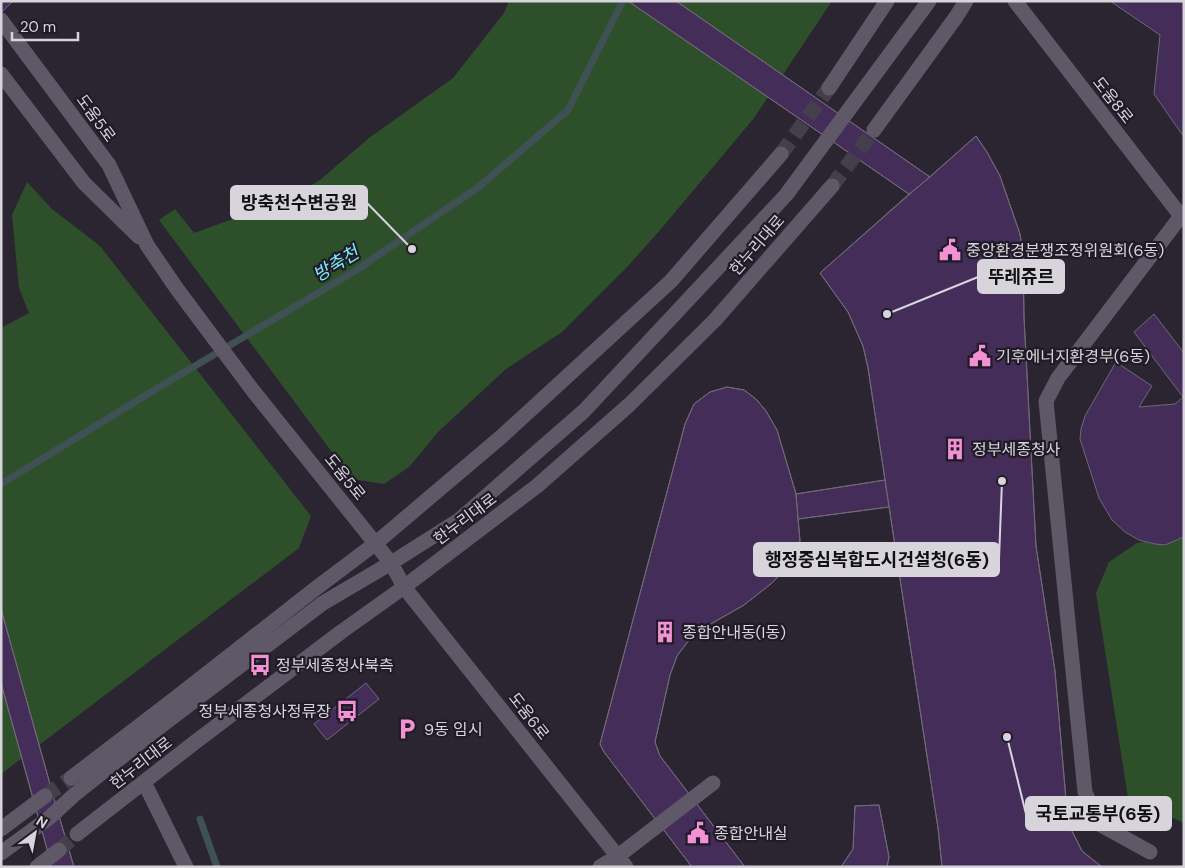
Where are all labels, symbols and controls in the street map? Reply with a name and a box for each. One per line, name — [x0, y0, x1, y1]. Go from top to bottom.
scale bar — [12, 10, 79, 42]
text: 20 m — [20, 17, 56, 37]
street label: 도움8로 — [1088, 72, 1138, 128]
street label: 도움5로 — [72, 90, 121, 146]
callout: 방축천수변공원 — [231, 186, 367, 219]
text: 방축천수변공원 — [241, 191, 357, 215]
street label: 한누리대로 — [725, 210, 789, 280]
public building icon: 중앙환경분쟁조정위원회(6동) — [937, 237, 963, 263]
water label: 방축천 — [309, 239, 365, 287]
place label: 중앙환경분쟁조정위원회(6동) — [966, 240, 1164, 261]
callout: 뚜레쥬르 — [978, 260, 1064, 293]
text: 뚜레쥬르 — [988, 265, 1054, 289]
public building icon: 기후에너지환경부(6동) — [967, 343, 993, 369]
place label: 기후에너지환경부(6동) — [996, 346, 1150, 367]
building icon: 정부세종청사 — [942, 436, 968, 462]
place label: 정부세종청사 — [972, 439, 1061, 460]
street label: 도움5로 — [320, 449, 370, 505]
street label: 한누리대로 — [429, 488, 501, 550]
callout: 행정중심복합도시건설청(6동) — [754, 543, 999, 576]
text: 행정중심복합도시건설청(6동) — [765, 548, 989, 572]
building icon: 종합안내동(I동) — [652, 619, 678, 645]
place label: 종합안내동(I동) — [682, 622, 786, 643]
bus stop icon: 정부세종청사북측 — [247, 652, 273, 678]
place label: 정부세종청사북측 — [276, 655, 394, 676]
street label: 도움6로 — [504, 688, 554, 744]
bus stop icon: 정부세종청사정류장 — [334, 698, 360, 724]
place label: 정부세종청사정류장 — [199, 701, 331, 722]
parking icon: 9동 임시 — [394, 716, 420, 742]
place label: 9동 임시 — [424, 719, 482, 740]
street label: 한누리대로 — [106, 732, 177, 794]
callout: 국토교통부(6동) — [1026, 797, 1171, 830]
text: 국토교통부(6동) — [1036, 802, 1160, 826]
north arrow — [10, 808, 60, 858]
text: N — [33, 812, 51, 832]
public building icon: 종합안내실 — [685, 820, 711, 846]
place label: 종합안내실 — [714, 823, 788, 844]

